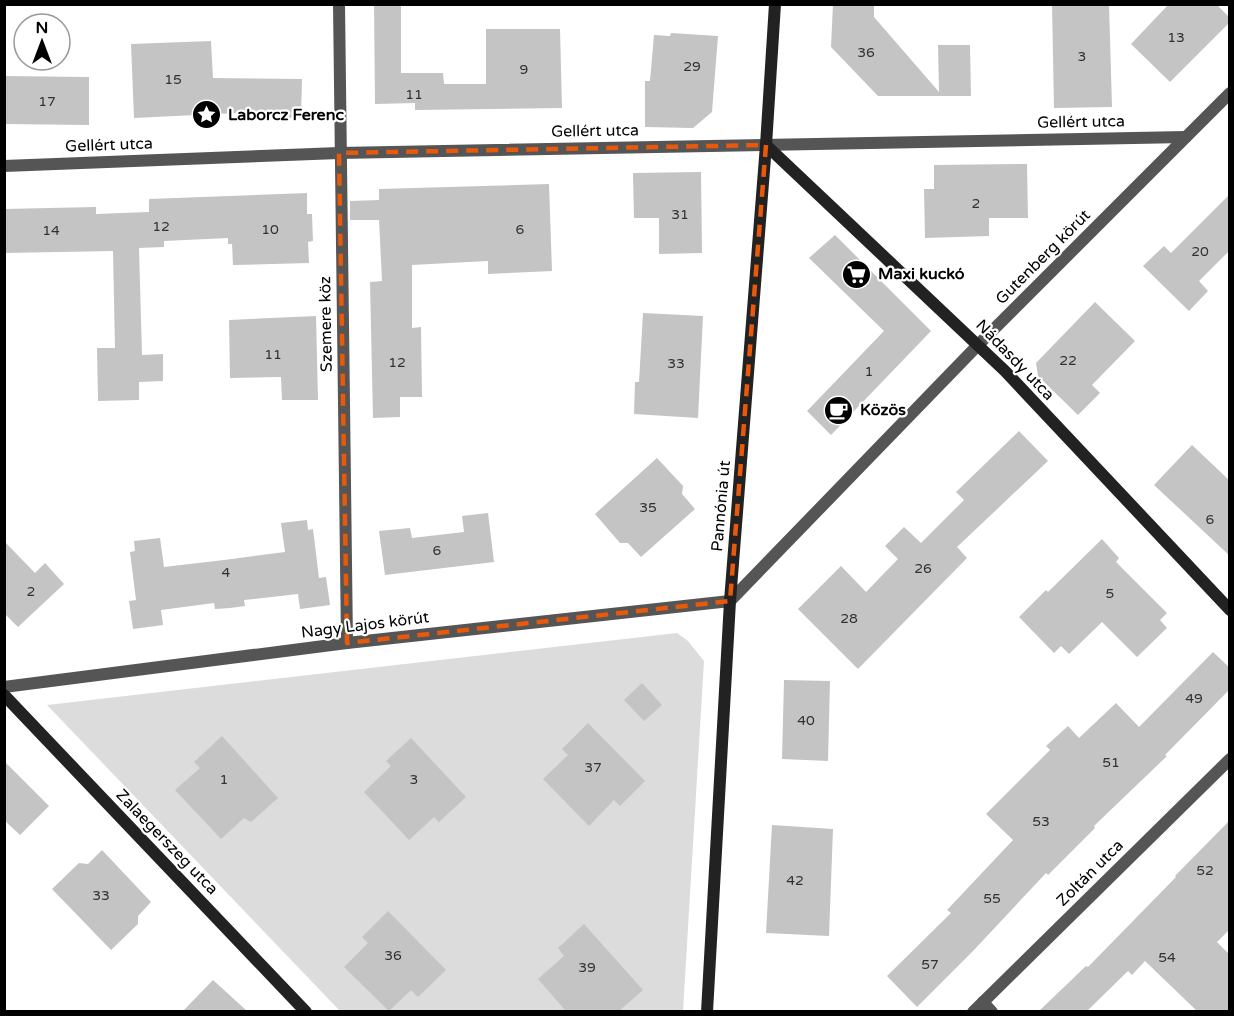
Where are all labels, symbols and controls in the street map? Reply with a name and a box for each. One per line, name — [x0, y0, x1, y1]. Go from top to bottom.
north arrow — [12, 12, 72, 72]
text: N — [36, 18, 48, 38]
house number: 13 — [1167, 29, 1185, 46]
house number: 36 — [857, 44, 875, 61]
house number: 3 — [1078, 48, 1086, 65]
house number: 29 — [683, 58, 701, 75]
house number: 9 — [520, 61, 528, 78]
house number: 15 — [164, 71, 182, 88]
house number: 11 — [405, 86, 423, 103]
house number: 17 — [38, 93, 56, 110]
place icon: Laborcz Ferenc — [191, 99, 223, 131]
place label: Laborcz Ferenc — [228, 105, 344, 125]
street label: Gellért utca — [1037, 111, 1125, 133]
street label: Gellért utca — [551, 120, 639, 142]
street label: Gellért utca — [65, 133, 153, 157]
house number: 2 — [972, 195, 980, 212]
street label: Gutenberg körút — [991, 205, 1095, 309]
house number: 31 — [671, 206, 689, 223]
house number: 12 — [152, 218, 170, 235]
house number: 10 — [261, 221, 279, 238]
house number: 6 — [516, 221, 525, 238]
house number: 14 — [42, 222, 60, 239]
house number: 20 — [1191, 243, 1209, 260]
supermarket icon: Maxi kuckó — [841, 258, 873, 290]
place label: Maxi kuckó — [878, 264, 965, 284]
street label: Szemere köz — [315, 276, 337, 372]
street label: Nádasdy utca — [971, 315, 1059, 405]
house number: 11 — [264, 346, 282, 363]
house number: 22 — [1059, 352, 1077, 369]
house number: 12 — [388, 354, 406, 371]
house number: 33 — [667, 355, 685, 372]
house number: 1 — [865, 363, 873, 380]
cafe icon: Közös — [823, 394, 855, 426]
place label: Közös — [860, 400, 906, 420]
street label: Pannónia út — [707, 460, 735, 552]
house number: 35 — [639, 499, 657, 516]
house number: 6 — [1206, 511, 1215, 528]
house number: 6 — [433, 542, 442, 559]
house number: 26 — [914, 560, 932, 577]
house number: 4 — [222, 564, 231, 581]
house number: 2 — [27, 583, 35, 600]
house number: 5 — [1106, 585, 1114, 602]
street label: Nagy Lajos körút — [300, 607, 430, 643]
house number: 28 — [840, 610, 858, 627]
house number: 49 — [1185, 690, 1203, 707]
house number: 40 — [797, 712, 815, 729]
house number: 51 — [1102, 754, 1120, 771]
house number: 37 — [584, 759, 602, 776]
house number: 1 — [220, 771, 228, 788]
house number: 3 — [410, 771, 418, 788]
street label: Zalaegerszeg utca — [112, 785, 222, 899]
house number: 53 — [1032, 813, 1050, 830]
street label: Zoltán utca — [1052, 835, 1128, 911]
house number: 52 — [1196, 862, 1214, 879]
house number: 42 — [786, 872, 804, 889]
house number: 33 — [92, 887, 110, 904]
house number: 55 — [983, 890, 1001, 907]
house number: 36 — [384, 947, 402, 964]
house number: 54 — [1158, 949, 1176, 966]
house number: 57 — [921, 956, 939, 973]
house number: 39 — [578, 959, 596, 976]

